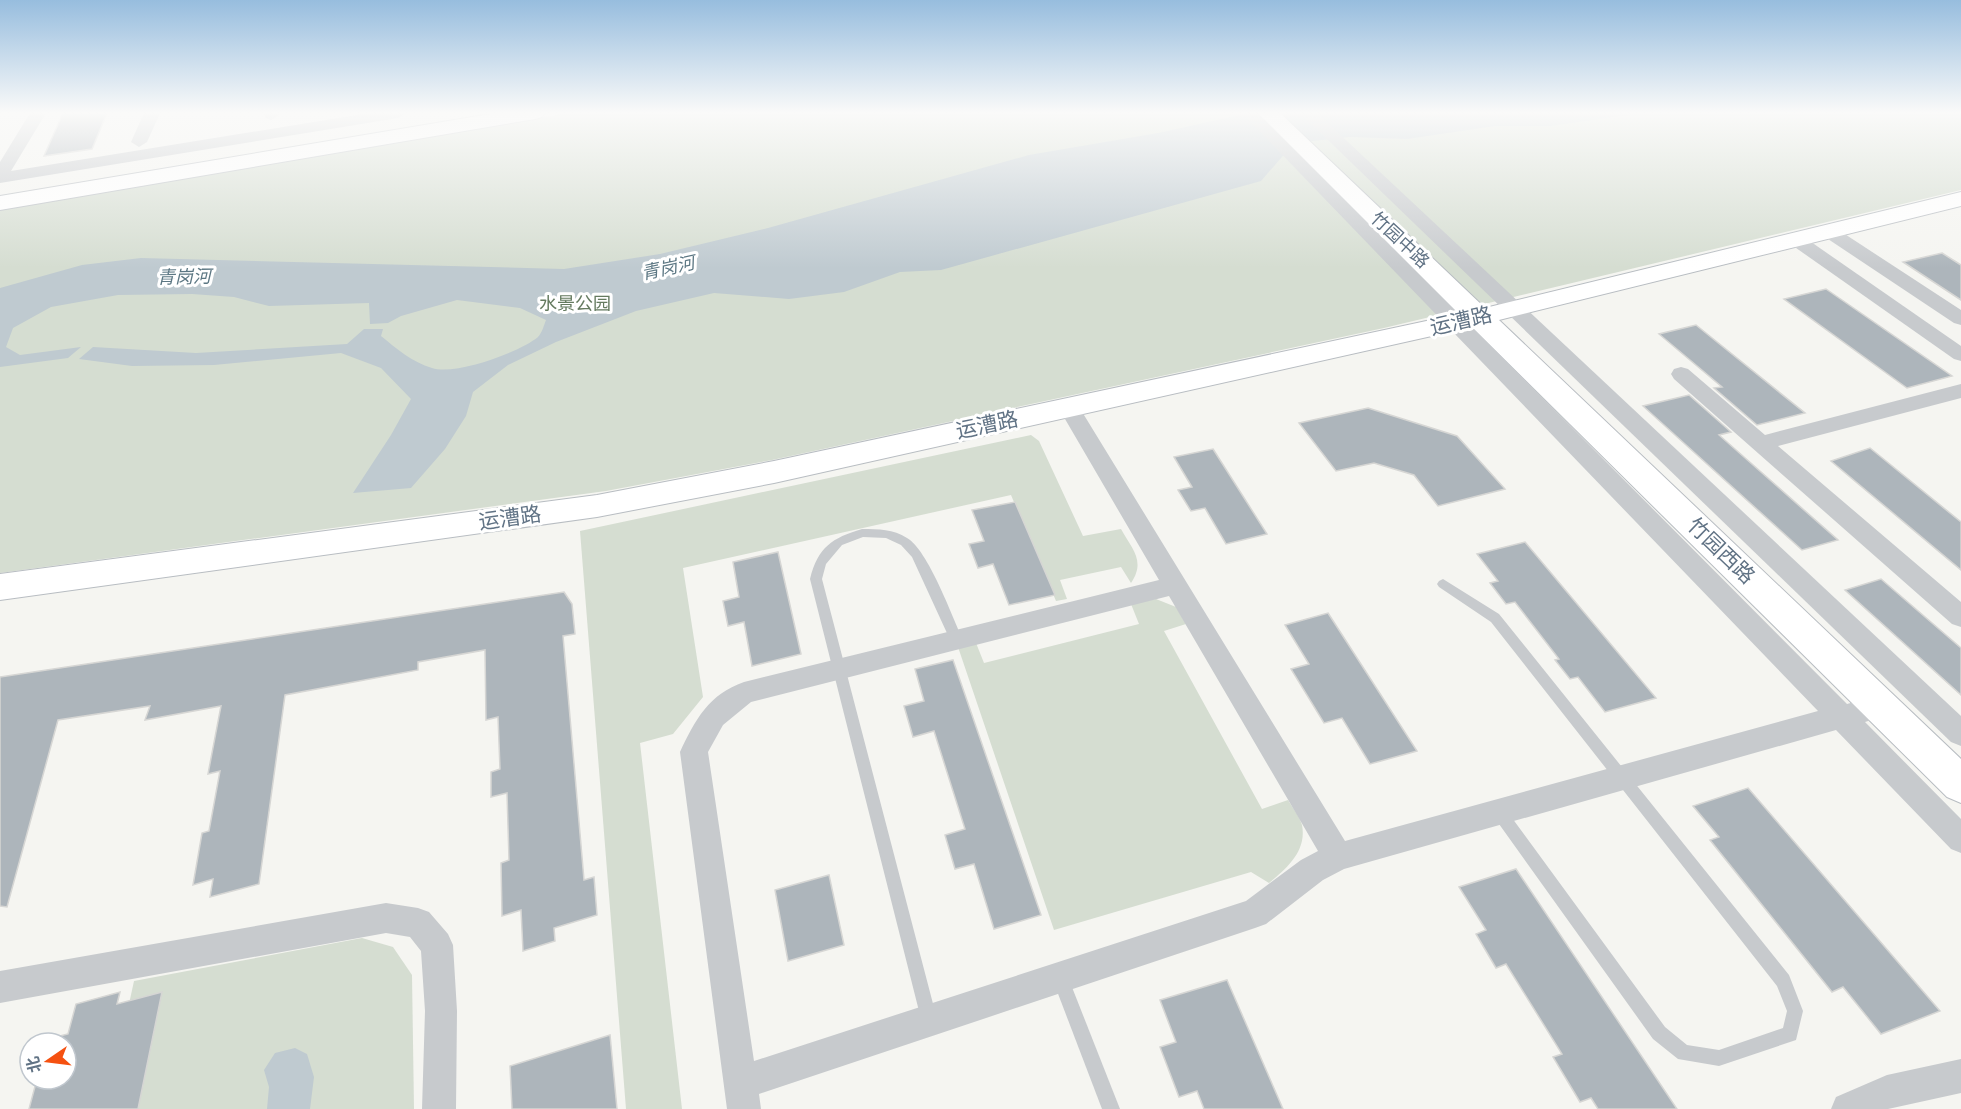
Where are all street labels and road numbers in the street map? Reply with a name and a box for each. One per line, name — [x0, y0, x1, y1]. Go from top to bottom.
street label: 竹园中路 — [1365, 205, 1436, 274]
street label: 运漕路 — [1426, 297, 1495, 343]
street label: 运漕路 — [953, 402, 1021, 446]
street label: 运漕路 — [476, 497, 543, 537]
street label: 竹园西路 — [1680, 510, 1763, 591]

